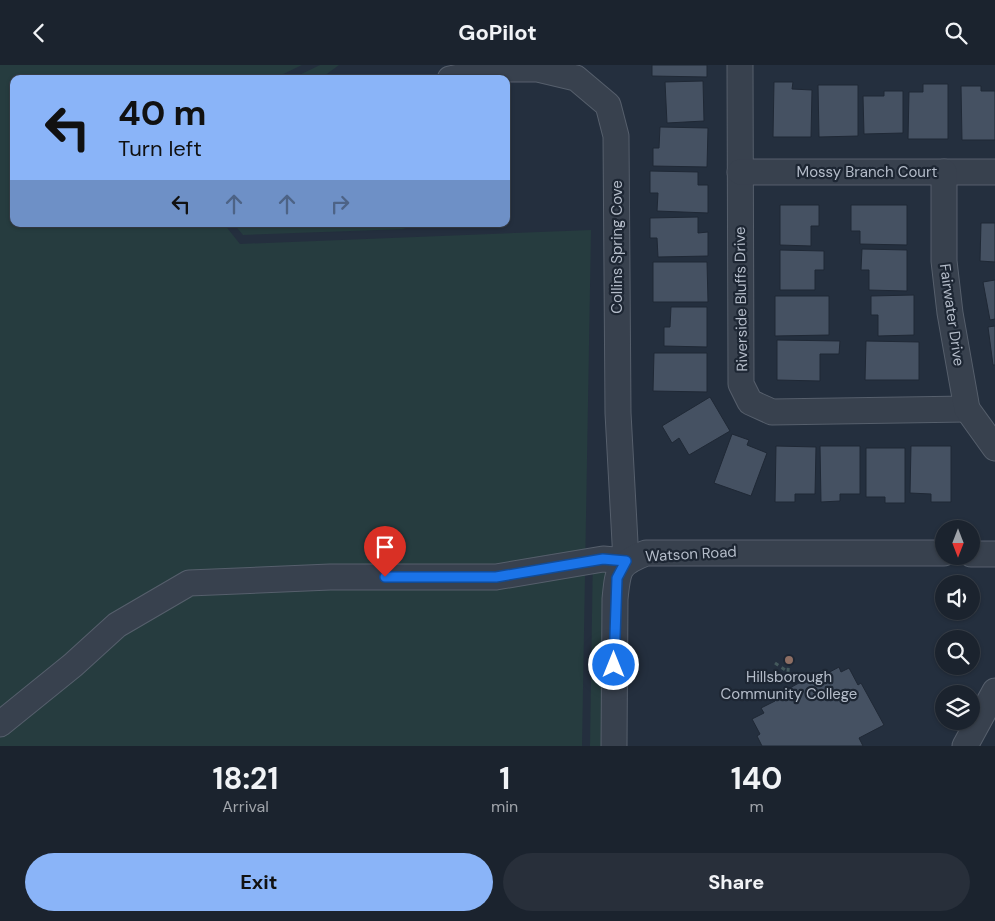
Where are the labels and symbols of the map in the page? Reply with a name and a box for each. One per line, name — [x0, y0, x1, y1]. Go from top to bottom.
street label: Mossy Branch Court — [797, 162, 938, 182]
street label: Collins Spring Cove — [607, 180, 627, 314]
street label: Riverside Bluffs Drive — [730, 226, 752, 372]
street label: Fairwater Drive — [935, 263, 969, 367]
north arrow — [935, 520, 980, 565]
pin — [364, 526, 406, 577]
street label: Watson Road — [645, 542, 737, 566]
position arrow — [587, 638, 639, 690]
marker: Hillsborough Community College — [783, 654, 795, 666]
place label: Hillsborough Community College — [721, 667, 857, 704]

